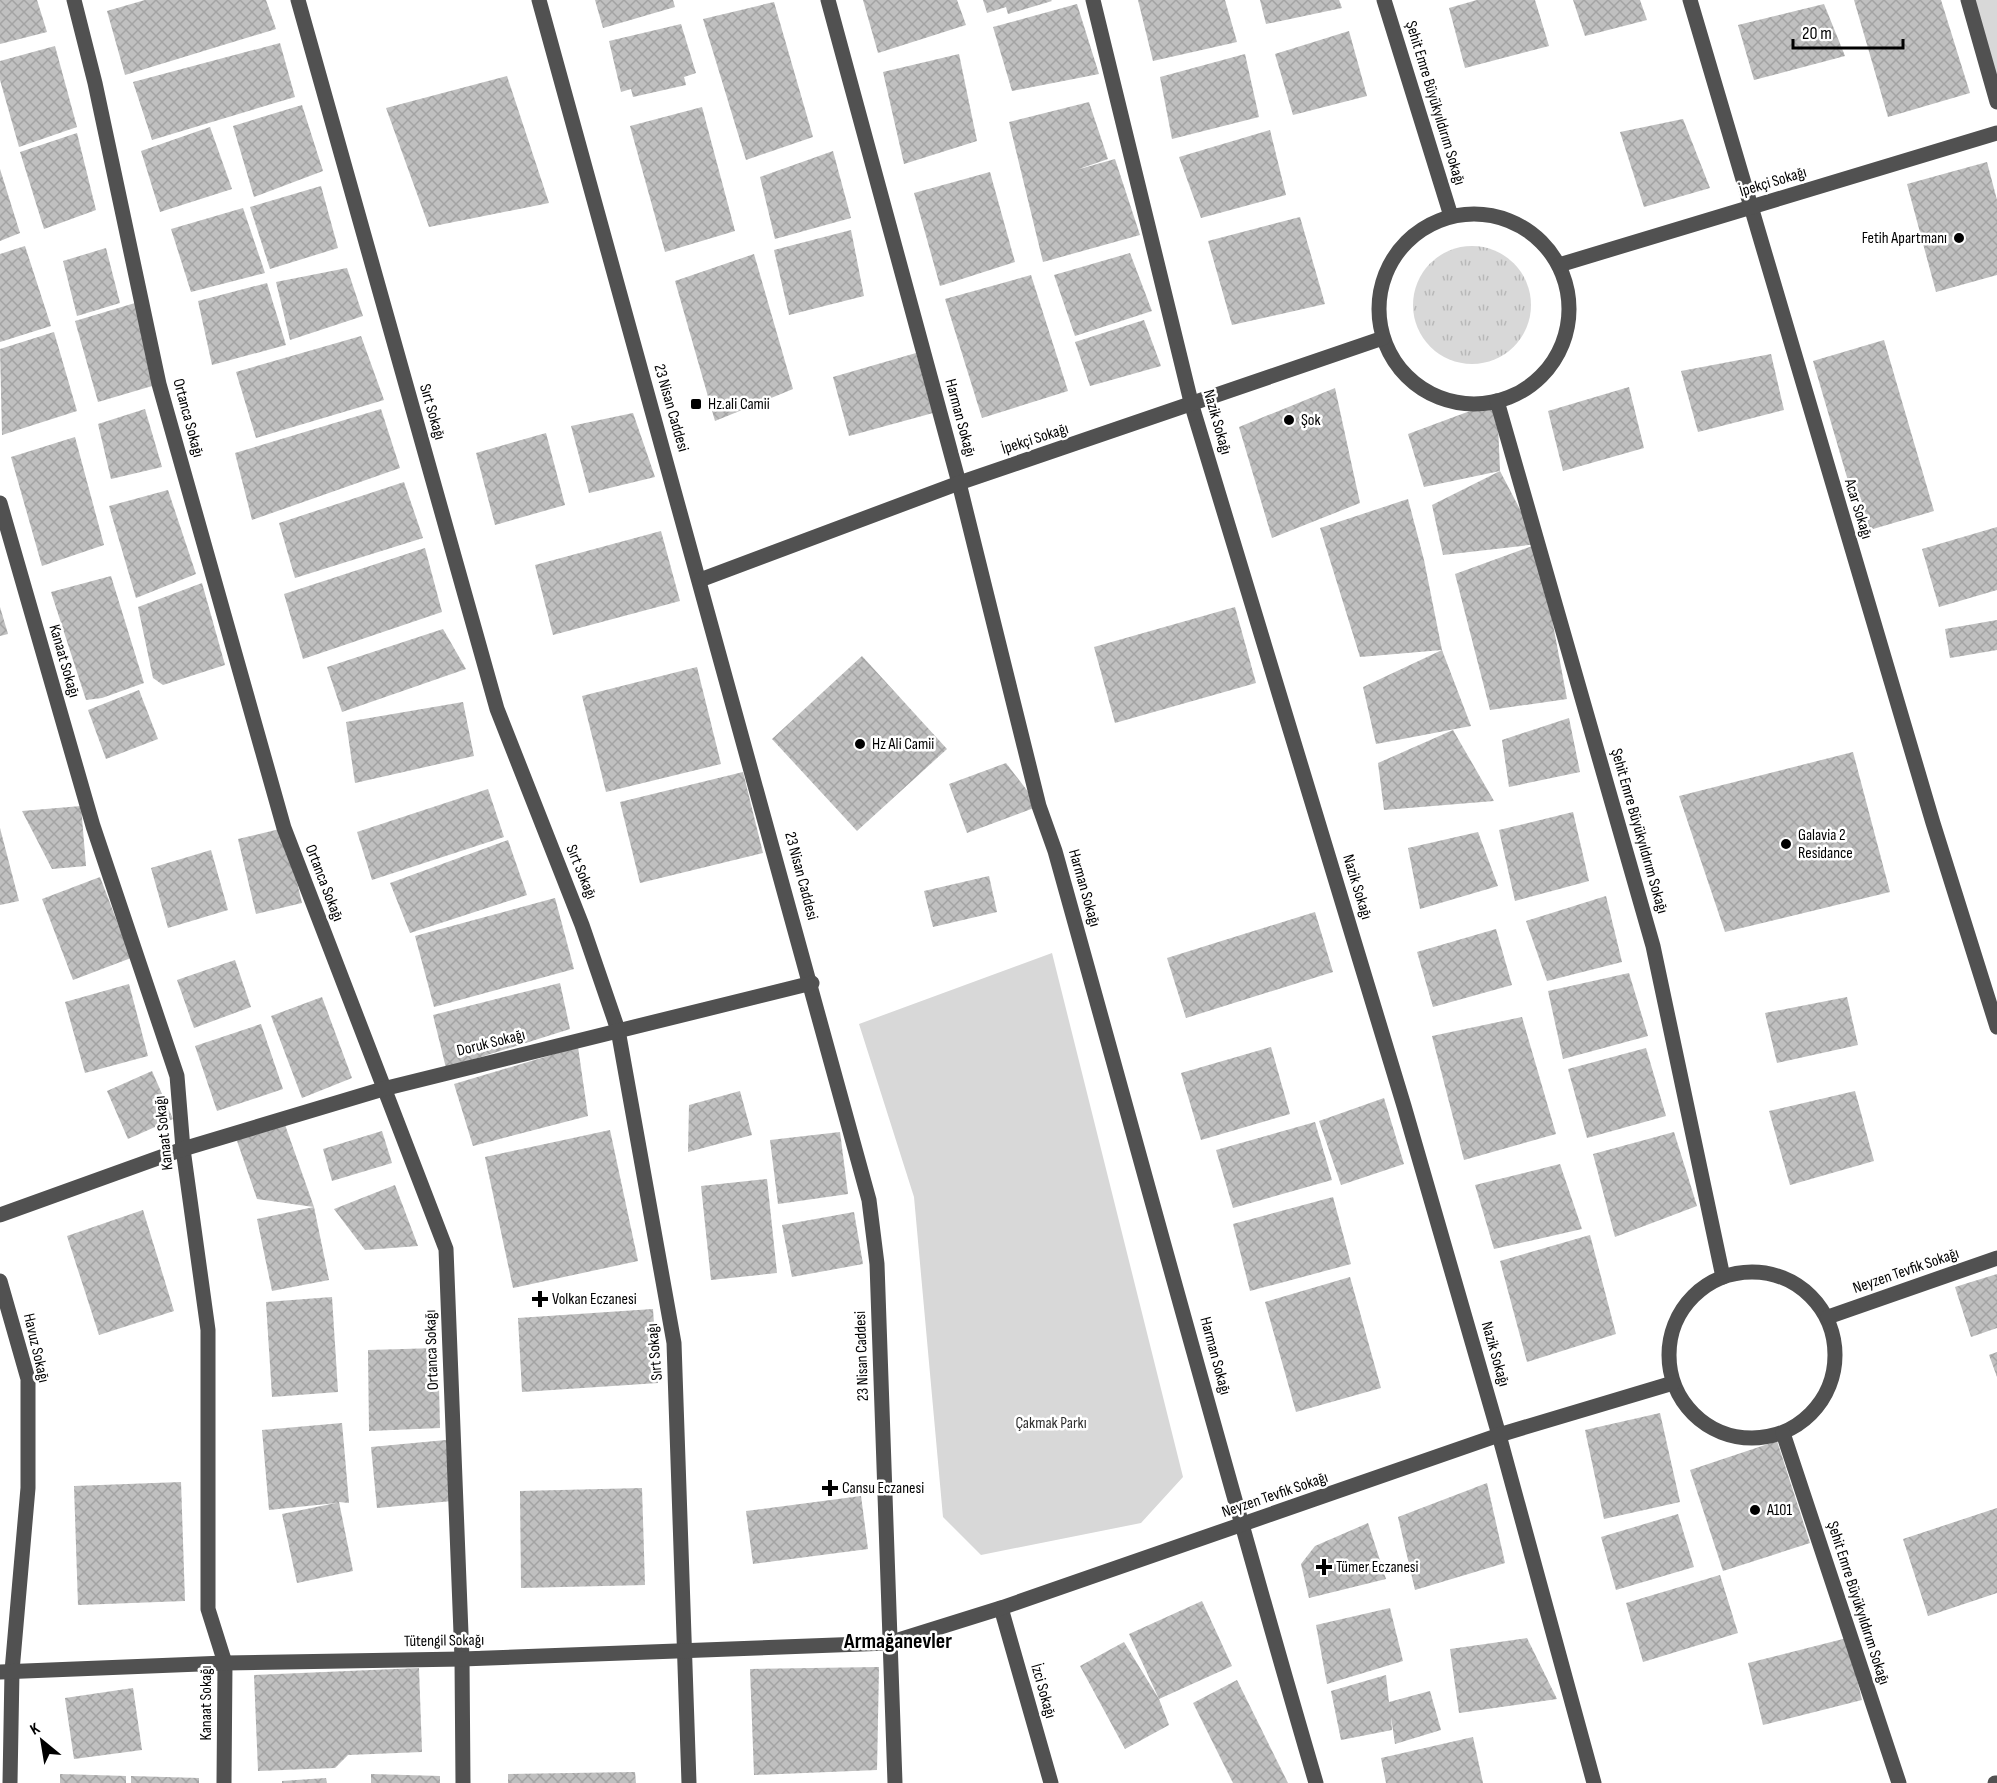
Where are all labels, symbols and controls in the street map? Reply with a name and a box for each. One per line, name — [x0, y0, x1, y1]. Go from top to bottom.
scale bar — [1793, 12, 1902, 50]
street label: Şehit Emre Büyükyıldırım Sokağı — [1401, 19, 1469, 187]
text: 20 m — [1802, 23, 1832, 44]
street label: İpekçi Sokağı — [1737, 163, 1809, 201]
place label: Fetih Apartmanı — [1862, 229, 1947, 248]
marker: Fetih Apartmanı — [1952, 231, 1966, 245]
street label: 23 Nisan Caddesi — [649, 362, 693, 454]
street label: Ortanca Sokağı — [168, 377, 208, 459]
street label: Harman Sokağı — [940, 377, 980, 459]
street label: Sırt Sokağı — [415, 382, 449, 442]
street label: Nazik Sokağı — [1199, 387, 1235, 457]
place label: Hz.ali Camii — [708, 395, 770, 414]
marker: Hz.ali Camii — [689, 397, 703, 411]
place label: Şok — [1301, 411, 1321, 430]
marker: Şok — [1282, 413, 1296, 427]
street label: İpekçi Sokağı — [999, 419, 1071, 459]
street label: Acar Sokağı — [1840, 476, 1876, 541]
street label: Kanaat Sokağı — [45, 622, 83, 700]
place label: Hz Ali Camii — [872, 735, 934, 754]
marker: Hz Ali Camii — [853, 737, 867, 751]
street label: Şehit Emre Büyükyıldırım Sokağı — [1606, 746, 1672, 916]
place label: Galavia 2 Residance — [1798, 826, 1853, 863]
street label: 23 Nisan Caddesi — [780, 830, 822, 922]
marker: Galavia 2 Residance — [1779, 837, 1793, 851]
street label: Ortanca Sokağı — [301, 842, 347, 924]
street label: Sırt Sokağı — [561, 842, 601, 902]
street label: Harman Sokağı — [1064, 847, 1104, 929]
street label: Nazik Sokağı — [1338, 852, 1376, 922]
street label: Doruk Sokağı — [455, 1025, 527, 1061]
street label: Kanaat Sokağı — [151, 1095, 177, 1171]
street label: Neyzen Tevfik Sokağı — [1850, 1244, 1962, 1298]
place label: Volkan Eczanesi — [552, 1290, 637, 1309]
marker: Volkan Eczanesi — [533, 1292, 547, 1306]
street label: Ortanca Sokağı — [421, 1309, 443, 1391]
street label: 23 Nisan Caddesi — [851, 1310, 873, 1401]
street label: Havuz Sokağı — [19, 1312, 53, 1384]
street label: Harman Sokağı — [1195, 1315, 1235, 1397]
street label: Nazik Sokağı — [1477, 1319, 1513, 1389]
street label: Sırt Sokağı — [643, 1323, 667, 1381]
park label: Çakmak Parkı — [1015, 1414, 1087, 1433]
street label: Neyzen Tevfik Sokağı — [1219, 1468, 1331, 1522]
place label: Cansu Eczanesi — [842, 1479, 924, 1498]
marker: Cansu Eczanesi — [823, 1481, 837, 1495]
place label: A101 — [1766, 1501, 1793, 1520]
marker: A101 — [1748, 1503, 1762, 1517]
street label: Şehit Emre Büyükyıldırım Sokağı — [1823, 1519, 1893, 1687]
place label: Tümer Eczanesi — [1336, 1558, 1419, 1577]
marker: Tümer Eczanesi — [1317, 1560, 1331, 1574]
district label: Armağanevler — [843, 1628, 952, 1655]
street label: Tütengil Sokağı — [404, 1631, 484, 1651]
street label: İzci Sokağı — [1026, 1662, 1060, 1720]
street label: Kanaat Sokağı — [197, 1665, 216, 1741]
north arrow — [12, 1711, 72, 1771]
text: K — [27, 1719, 44, 1740]

